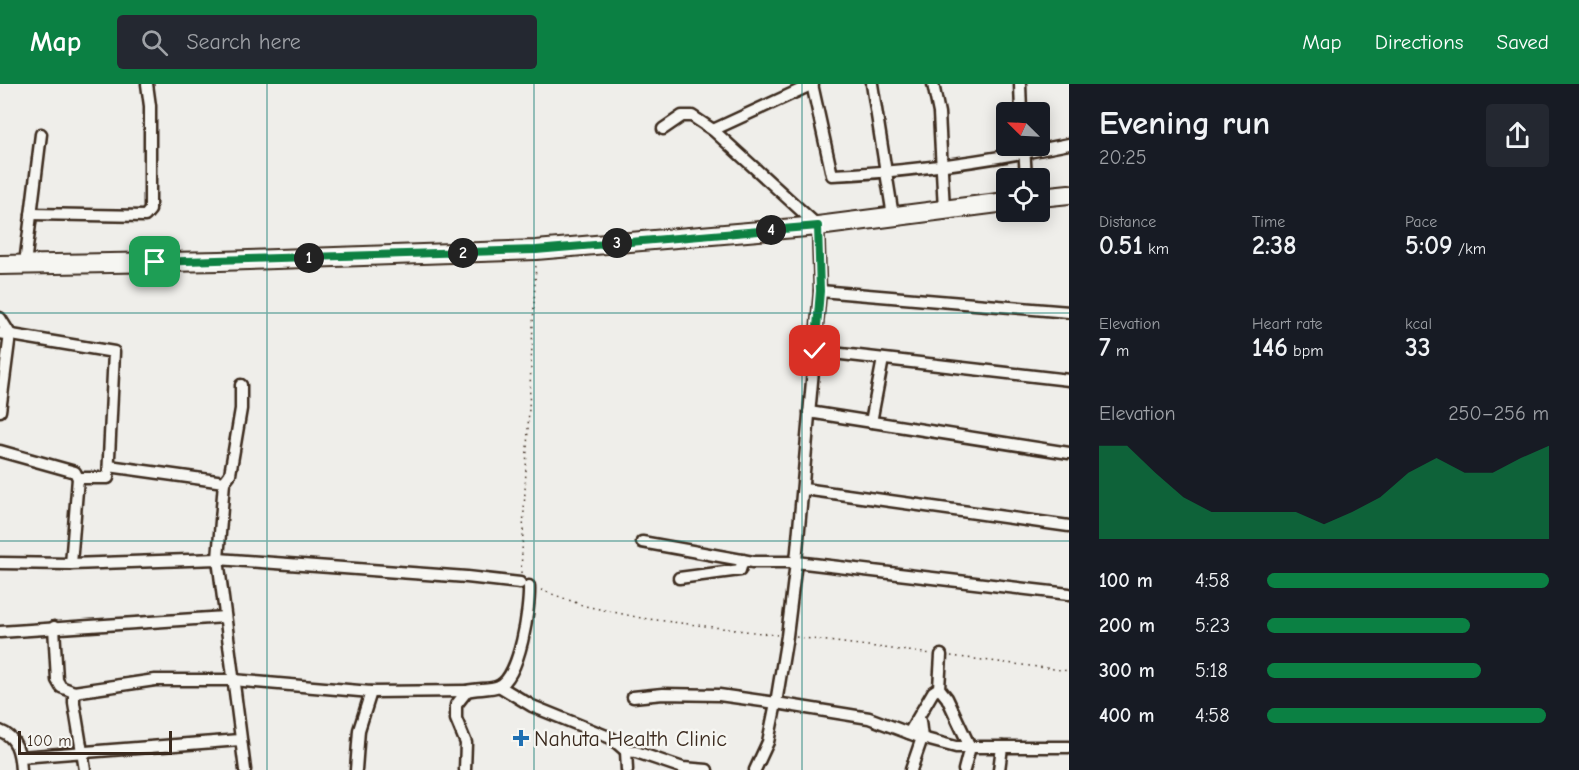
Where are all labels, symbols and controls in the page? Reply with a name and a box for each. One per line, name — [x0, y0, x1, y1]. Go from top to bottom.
search box — [117, 15, 537, 69]
text: Map — [30, 26, 81, 58]
icon: search — [138, 26, 171, 59]
text: Search here — [186, 29, 301, 55]
text: Map — [1302, 30, 1342, 54]
text: Directions — [1375, 30, 1464, 54]
text: Saved — [1497, 30, 1549, 54]
north arrow — [996, 102, 1050, 156]
map controls — [996, 102, 1050, 222]
text: Evening run — [1099, 104, 1270, 142]
button: share — [1486, 104, 1549, 167]
text: 20:25 — [1099, 146, 1147, 169]
button: locate — [996, 168, 1050, 222]
text: Distance — [1099, 213, 1156, 231]
text: Time — [1252, 213, 1285, 231]
text: Pace — [1405, 213, 1437, 231]
pin: 4 — [756, 215, 786, 245]
text: 4 — [767, 221, 775, 239]
pin: 3 — [602, 228, 632, 258]
text: 0.51 — [1099, 231, 1143, 261]
text: 2:38 — [1252, 231, 1296, 261]
text: 5:09 — [1405, 231, 1453, 261]
text: 3 — [613, 234, 621, 252]
pin — [129, 236, 180, 287]
pin: 2 — [448, 238, 478, 268]
text: km — [1143, 240, 1169, 258]
text: /km — [1453, 240, 1486, 258]
pin: 1 — [294, 243, 324, 273]
text: 2 — [459, 244, 467, 262]
icon: arrive — [138, 245, 171, 278]
text: 1 — [306, 249, 312, 267]
text: Elevation — [1099, 315, 1160, 333]
text: Heart rate — [1252, 315, 1323, 333]
text: kcal — [1405, 315, 1432, 333]
pin — [789, 325, 840, 376]
text: 7 — [1099, 333, 1111, 363]
text: 146 — [1252, 333, 1288, 363]
text: 33 — [1405, 333, 1431, 363]
icon: check — [798, 334, 831, 367]
text: m — [1111, 342, 1129, 360]
text: bpm — [1288, 342, 1323, 360]
text: Elevation — [1099, 402, 1176, 425]
text: 250–256 m — [1448, 402, 1549, 425]
text: 100 m — [1099, 569, 1153, 592]
text: 4:58 — [1195, 569, 1229, 592]
text: 200 m — [1099, 614, 1155, 637]
text: 5:23 — [1195, 614, 1230, 637]
text: 300 m — [1099, 659, 1155, 682]
text: 5:18 — [1195, 659, 1228, 682]
text: 400 m — [1099, 704, 1154, 727]
text: 4:58 — [1195, 704, 1229, 727]
place label: Nahuta Health Clinic — [534, 726, 727, 752]
scale bar — [18, 728, 172, 756]
marker: Nahuta Health Clinic — [512, 729, 530, 747]
text: 100 m — [27, 732, 71, 750]

